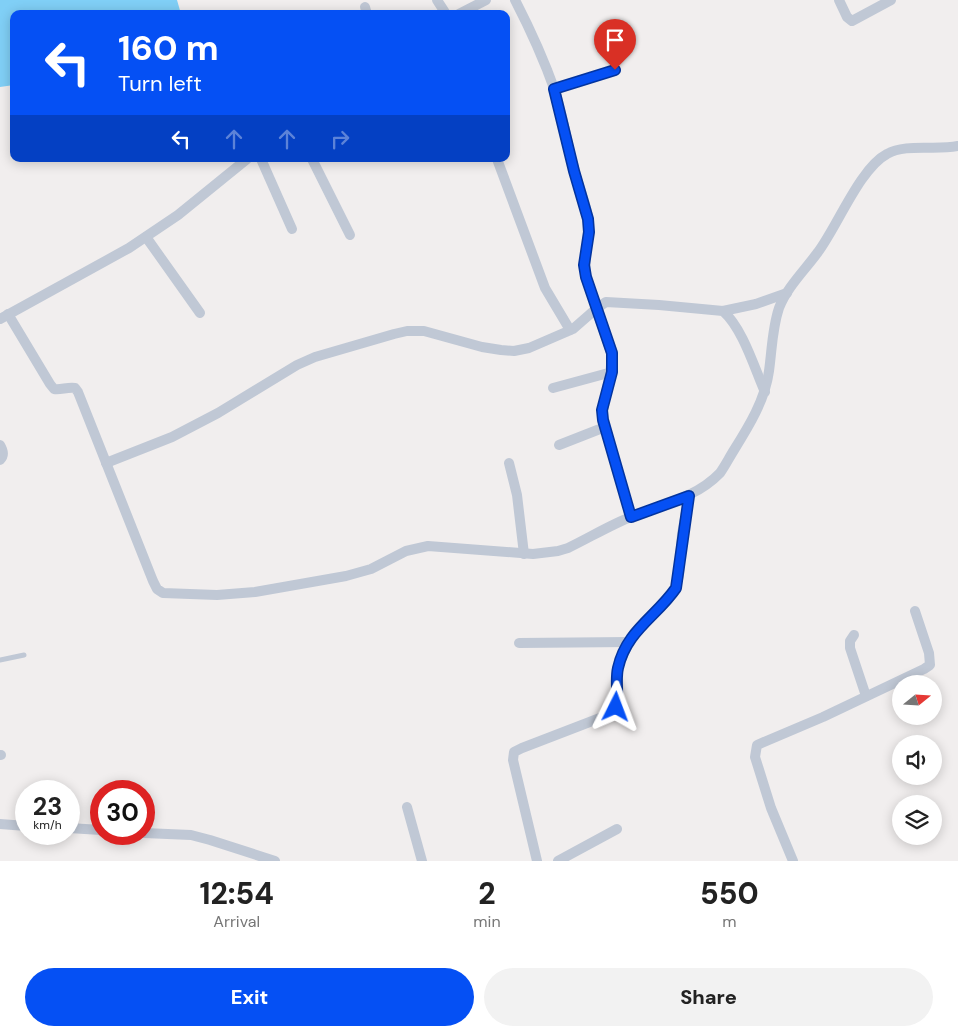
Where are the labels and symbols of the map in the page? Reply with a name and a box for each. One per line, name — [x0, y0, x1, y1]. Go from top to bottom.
pin — [594, 19, 636, 70]
north arrow — [892, 675, 942, 725]
position arrow — [589, 680, 641, 732]
speed limit sign: 30 — [90, 780, 155, 845]

